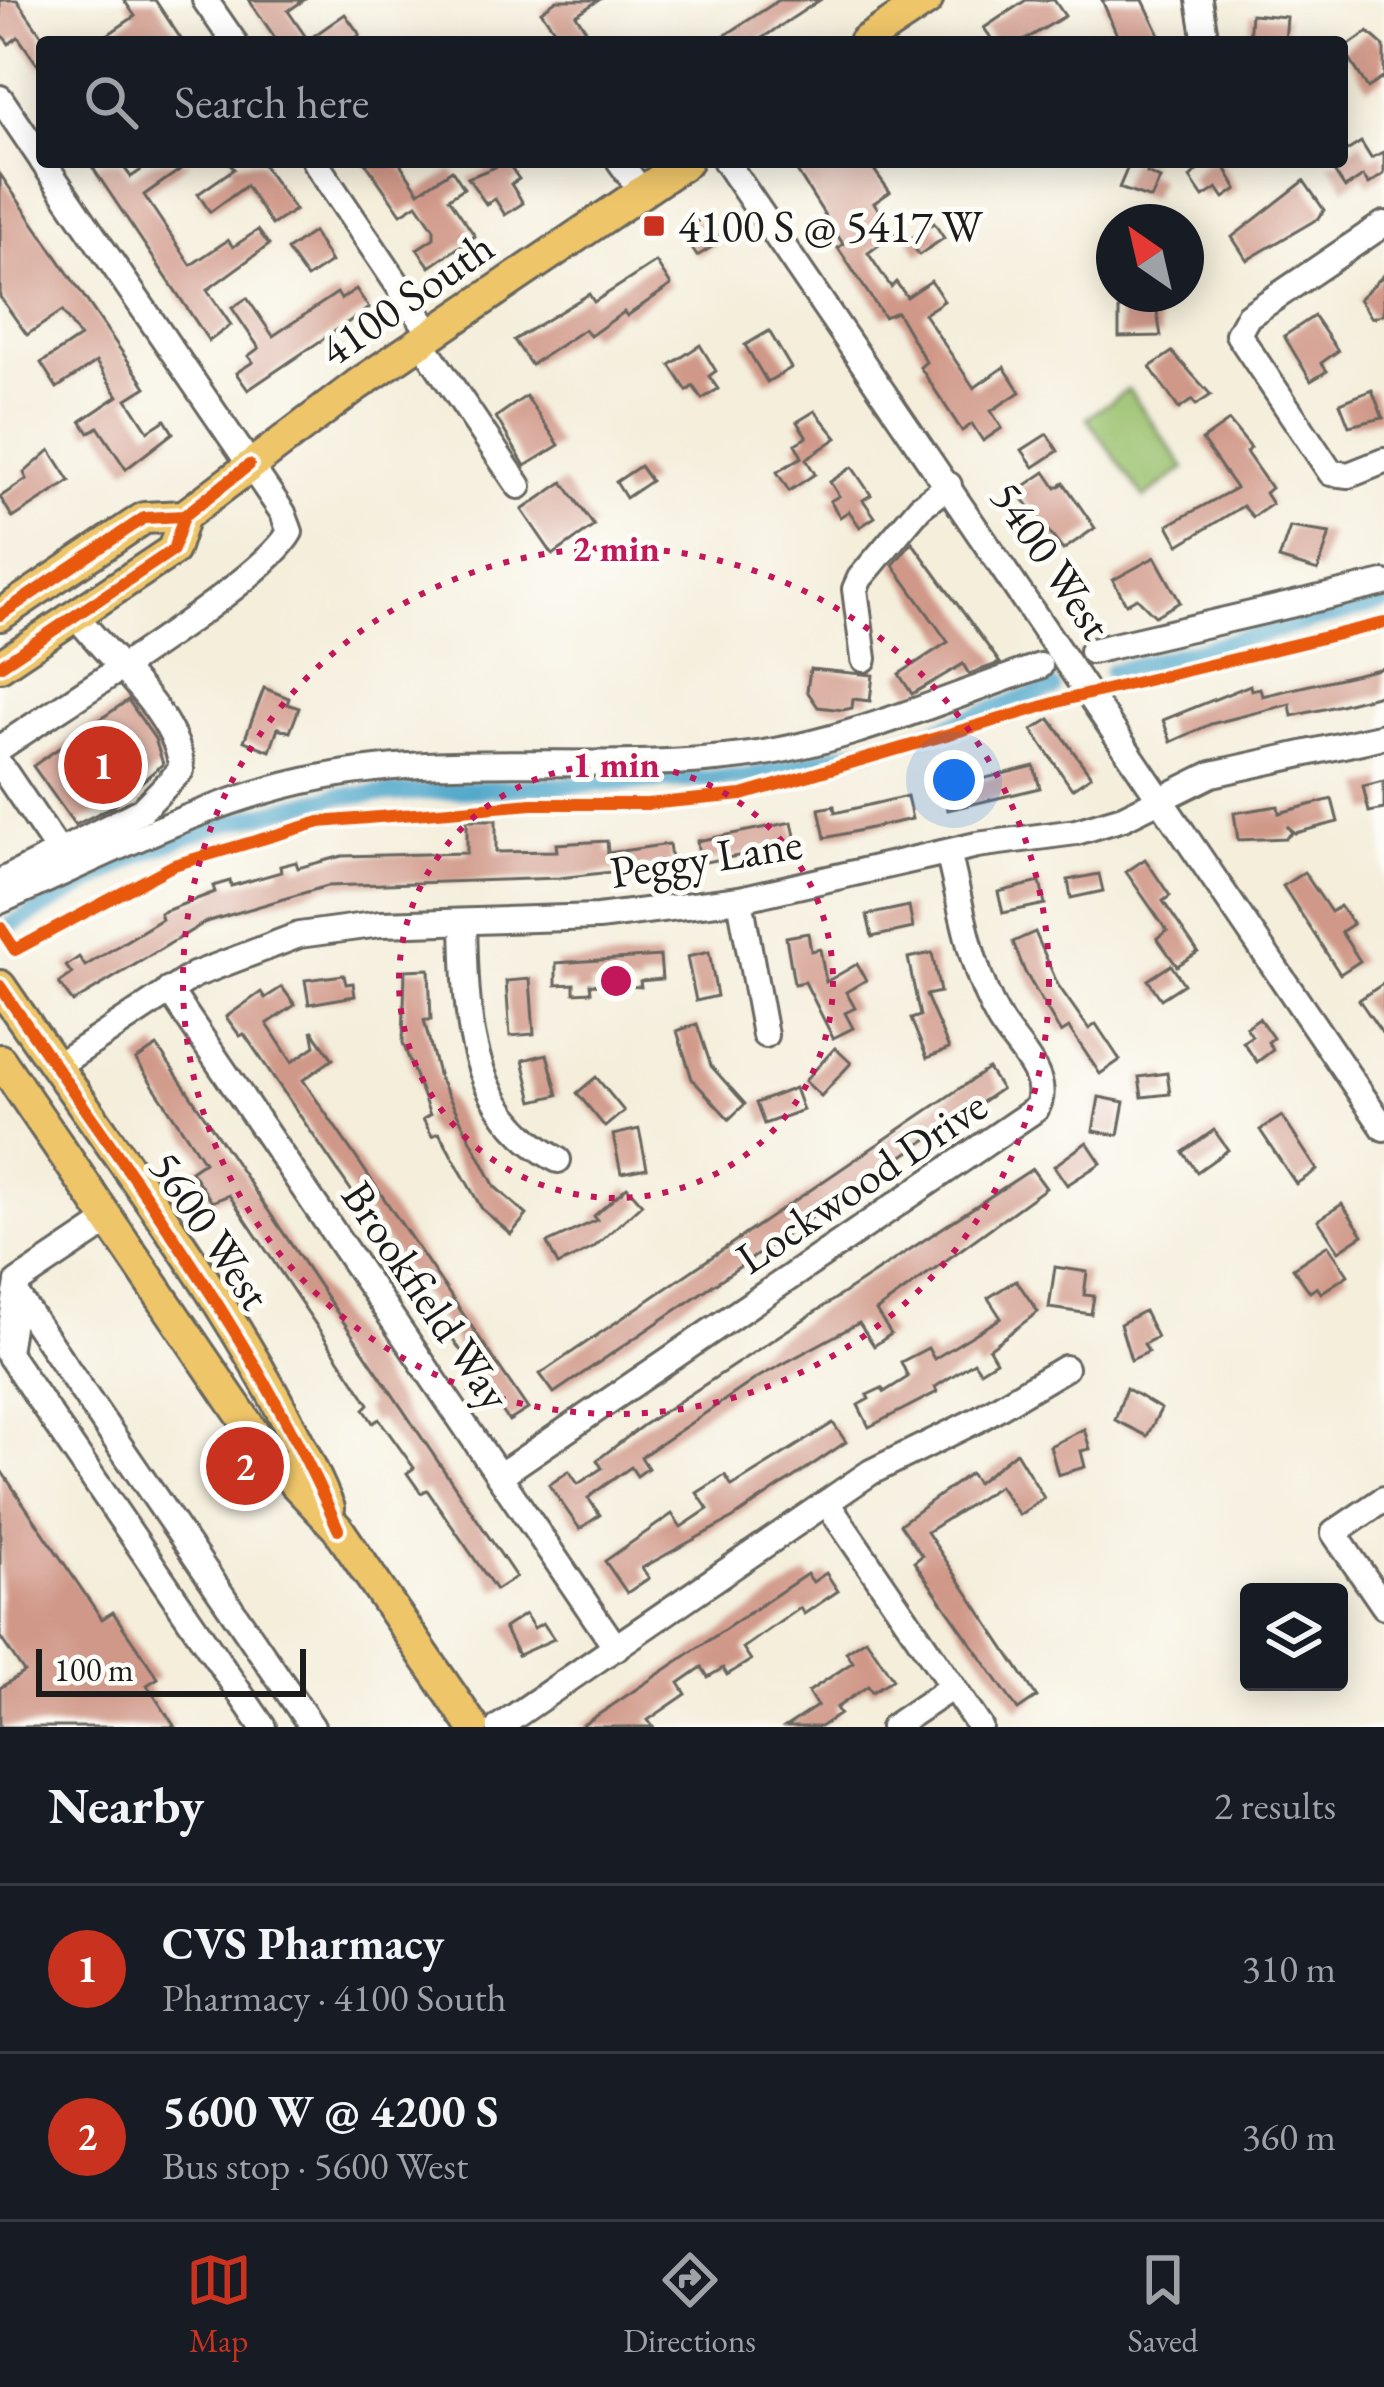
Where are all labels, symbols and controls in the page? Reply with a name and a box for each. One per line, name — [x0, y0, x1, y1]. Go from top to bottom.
search box — [36, 36, 1348, 168]
icon: search — [78, 69, 144, 135]
text: Search here — [174, 73, 369, 131]
place label: 4100 S @ 5417 W — [678, 197, 983, 255]
north arrow — [1096, 204, 1204, 312]
marker: 4100 S @ 5417 W — [641, 213, 667, 239]
street label: 4100 South — [308, 217, 504, 379]
street label: 5400 West — [978, 470, 1126, 650]
text: 2 min — [572, 525, 660, 572]
pin: 1 — [64, 720, 142, 810]
text: 1 min — [572, 741, 660, 788]
your location — [924, 750, 984, 810]
street label: Peggy Lane — [606, 813, 806, 901]
centre of rings — [595, 960, 637, 1002]
street label: Lockwood Drive — [725, 1076, 997, 1286]
street label: 5600 West — [137, 1140, 285, 1320]
street label: Brookfield Way — [329, 1169, 525, 1421]
pin: 2 — [206, 1421, 284, 1511]
map controls — [1240, 1583, 1348, 1691]
button: layers — [1240, 1583, 1348, 1691]
scale bar — [36, 1643, 306, 1696]
text: 100 m — [54, 1648, 134, 1691]
text: Nearby — [48, 1772, 204, 1838]
text: 2 results — [1214, 1780, 1336, 1831]
text: CVS Pharmacy — [162, 1914, 444, 1972]
text: 1 — [77, 1943, 97, 1994]
text: 310 m — [1242, 1943, 1336, 1994]
text: Pharmacy · 4100 South — [162, 1972, 507, 2023]
text: 5600 W @ 4200 S — [162, 2082, 498, 2140]
text: 2 — [77, 2111, 97, 2162]
text: 360 m — [1242, 2111, 1336, 2162]
text: Bus stop · 5600 West — [162, 2140, 468, 2191]
tab: Map — [186, 2247, 252, 2362]
tab: Directions — [623, 2247, 756, 2362]
tab: Saved — [1128, 2247, 1198, 2362]

